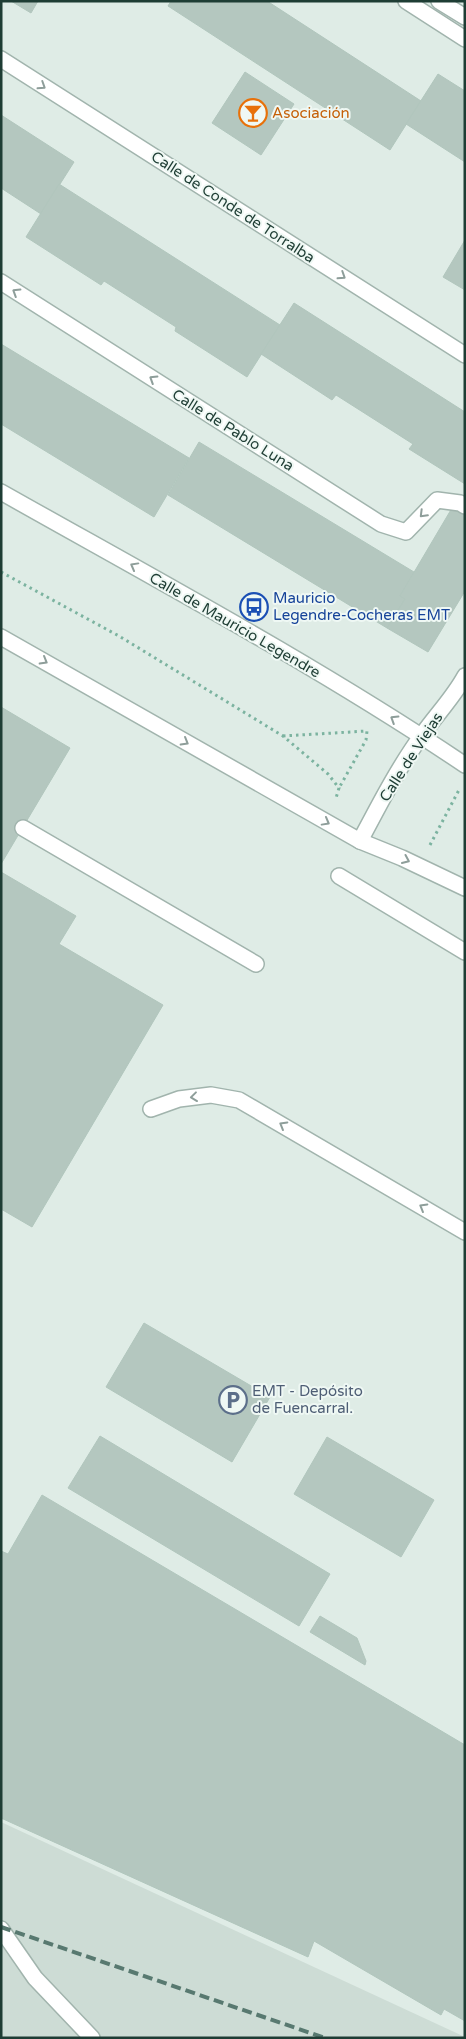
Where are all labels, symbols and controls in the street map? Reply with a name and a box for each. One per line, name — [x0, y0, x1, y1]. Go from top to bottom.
one-way arrow — [37, 79, 46, 89]
bar icon: Asociación — [238, 98, 268, 128]
place label: Asociación — [272, 104, 350, 122]
street label: Calle de Conde de Torralba — [148, 147, 318, 267]
one-way arrow — [336, 270, 345, 280]
one-way arrow — [13, 289, 22, 298]
one-way arrow — [150, 376, 159, 386]
street label: Calle de Pablo Luna — [169, 385, 297, 475]
one-way arrow — [420, 509, 429, 518]
one-way arrow — [130, 562, 139, 572]
street label: Calle de Mauricio Legendre — [146, 569, 324, 681]
place label: Mauricio Legendre-Cocheras EMT — [273, 589, 450, 624]
bus stop icon: Mauricio Legendre-Cocheras EMT — [239, 592, 269, 622]
one-way arrow — [38, 655, 47, 665]
street label: Calle de Viejas — [376, 709, 446, 805]
one-way arrow — [391, 716, 400, 726]
one-way arrow — [179, 736, 188, 746]
one-way arrow — [321, 816, 330, 826]
one-way arrow — [401, 853, 410, 864]
one-way arrow — [190, 1092, 199, 1102]
one-way arrow — [279, 1121, 288, 1131]
one-way arrow — [419, 1204, 428, 1214]
place label: EMT - Depósito de Fuencarral. — [252, 1382, 363, 1417]
parking icon: EMT - Depósito de Fuencarral. — [218, 1385, 248, 1415]

